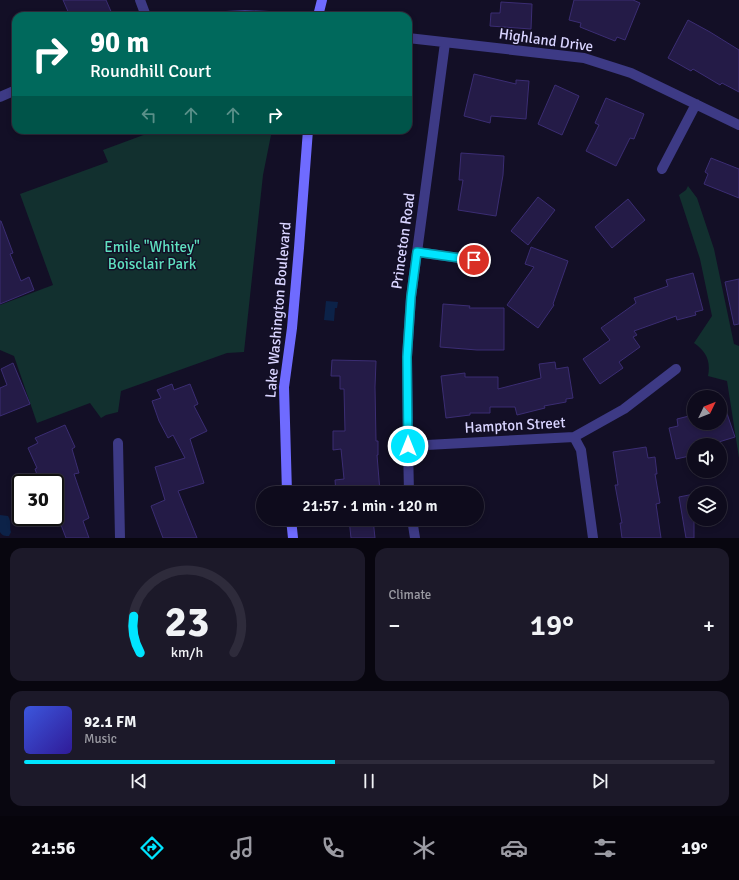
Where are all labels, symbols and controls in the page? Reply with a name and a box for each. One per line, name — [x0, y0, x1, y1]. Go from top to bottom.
street label: Highland Drive — [498, 24, 594, 56]
text: 90 m — [90, 26, 149, 60]
icon: right — [24, 28, 76, 80]
text: Roundhill Court — [90, 60, 211, 82]
icon: left — [138, 104, 160, 126]
icon: ahead — [180, 104, 202, 126]
icon: ahead — [222, 104, 244, 126]
icon: right — [264, 104, 286, 126]
street label: Princeton Road — [387, 192, 419, 290]
street label: Lake Washington Boulevard — [261, 221, 295, 399]
park label: Emile "Whitey" Boisclair Park — [104, 238, 200, 273]
pin — [457, 243, 491, 277]
icon: arrive — [463, 249, 485, 271]
north arrow — [687, 390, 727, 430]
map controls — [687, 390, 727, 526]
street label: Hampton Street — [464, 413, 566, 437]
position arrow — [387, 425, 429, 467]
button: sound — [687, 438, 727, 478]
speed limit sign: 30 — [12, 474, 64, 526]
button: layers — [687, 486, 727, 526]
text: 21:57 · 1 min · 120 m — [303, 497, 437, 515]
text: Climate — [389, 587, 431, 603]
text: 23 — [165, 596, 210, 647]
text: 19° — [530, 607, 574, 644]
text: − — [389, 612, 400, 639]
text: + — [703, 612, 715, 639]
text: km/h — [171, 643, 203, 660]
text: 92.1 FM — [84, 713, 136, 731]
text: Music — [84, 731, 117, 747]
icon: previous — [128, 770, 150, 792]
icon: pause — [358, 770, 380, 792]
icon: next — [589, 770, 611, 792]
icon: directions — [138, 834, 166, 862]
icon: music — [228, 834, 256, 862]
icon: phone — [319, 834, 347, 862]
icon: climate — [410, 834, 438, 862]
icon: car — [500, 834, 528, 862]
icon: filters — [591, 834, 619, 862]
text: 21:56 — [31, 837, 75, 859]
text: 19° — [681, 837, 708, 859]

